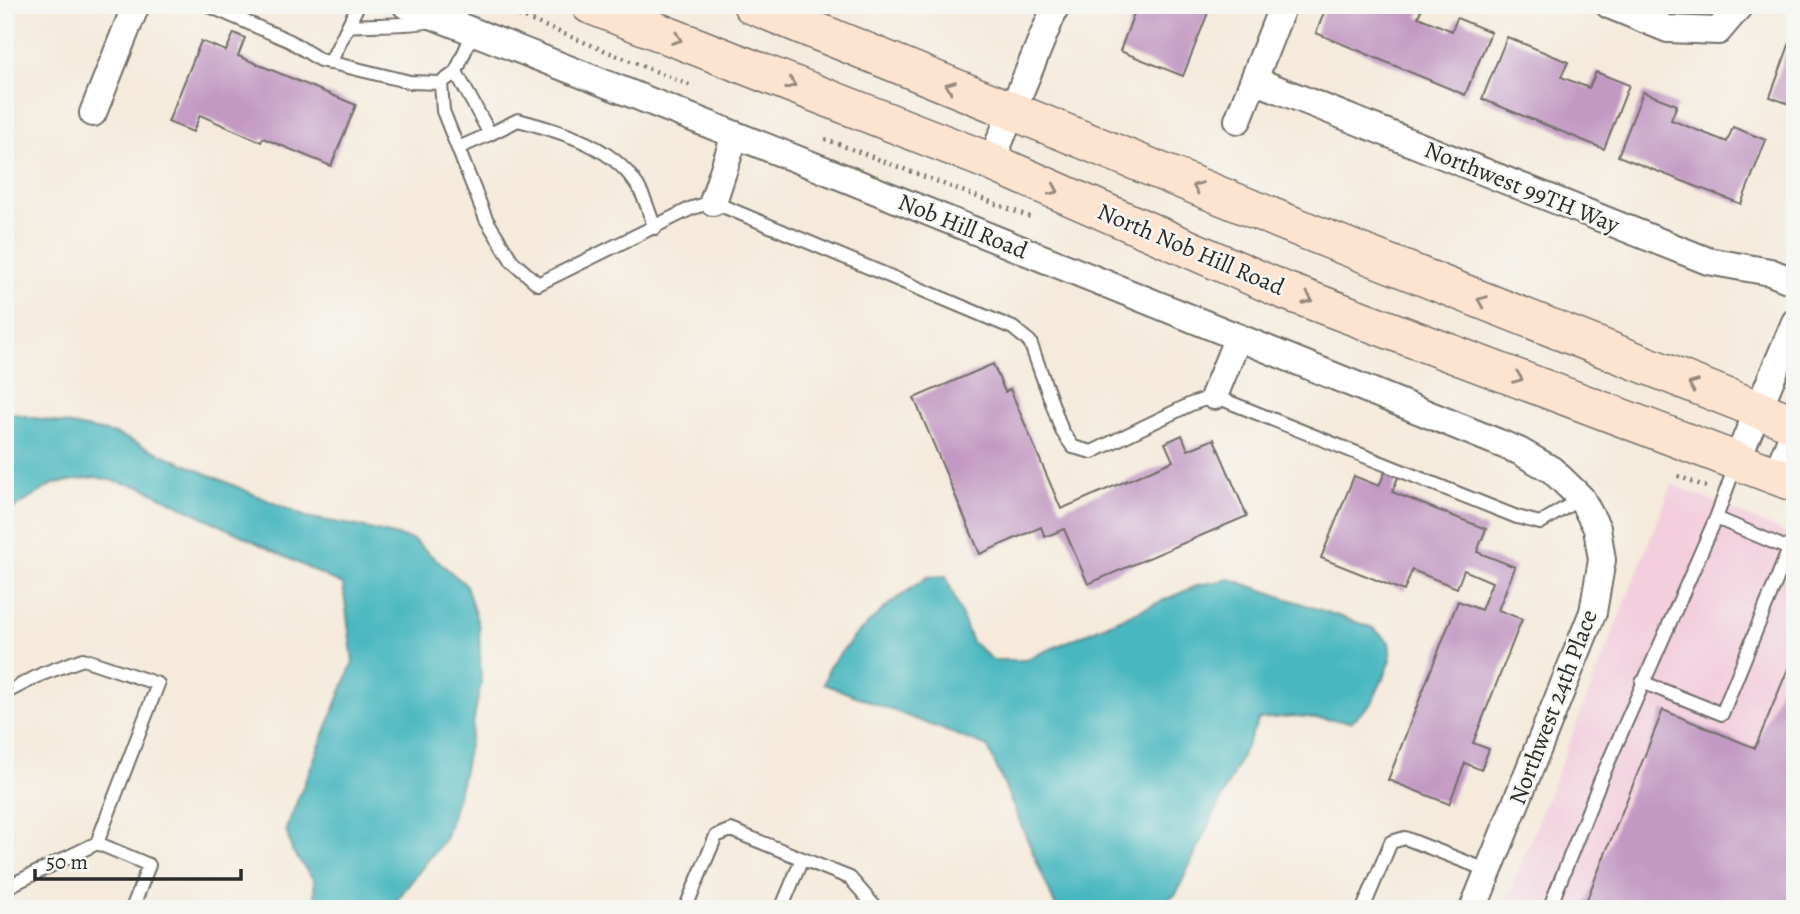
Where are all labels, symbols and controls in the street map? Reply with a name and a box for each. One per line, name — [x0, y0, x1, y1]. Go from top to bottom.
one-way arrow — [670, 31, 682, 45]
one-way arrow — [785, 75, 797, 89]
one-way arrow — [944, 80, 957, 94]
street label: Northwest 99TH Way — [1420, 133, 1624, 241]
one-way arrow — [1192, 181, 1204, 195]
one-way arrow — [1047, 182, 1059, 196]
street label: Nob Hill Road — [894, 186, 1032, 266]
street label: North Nob Hill Road — [1093, 195, 1289, 303]
one-way arrow — [1301, 291, 1313, 305]
one-way arrow — [1476, 295, 1488, 309]
one-way arrow — [1511, 370, 1523, 384]
one-way arrow — [1688, 379, 1700, 393]
street label: Northwest 24th Place — [1501, 605, 1605, 809]
scale bar — [35, 837, 242, 881]
text: 50 m — [46, 848, 88, 876]

